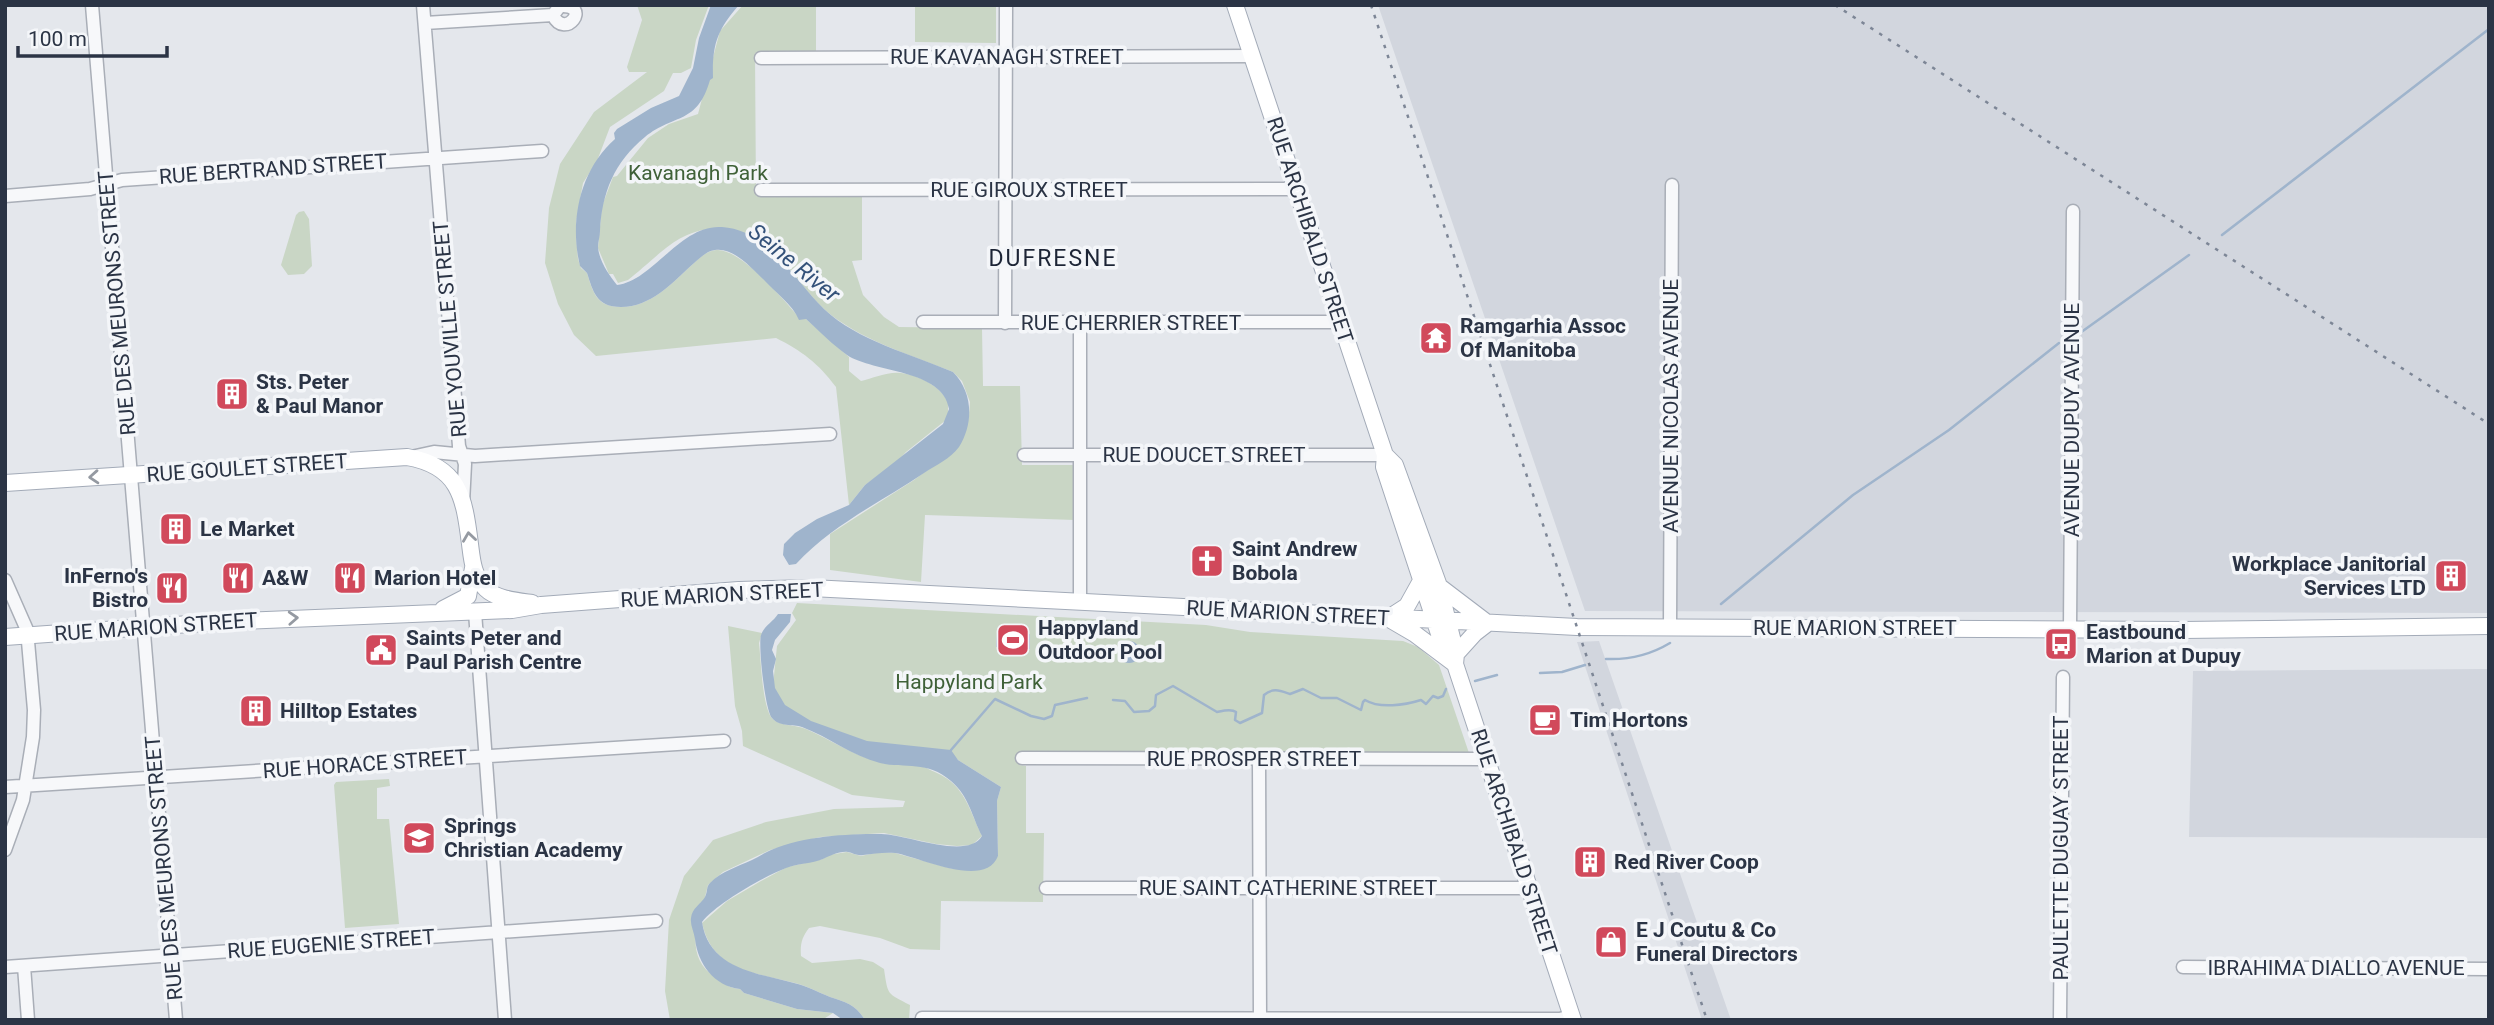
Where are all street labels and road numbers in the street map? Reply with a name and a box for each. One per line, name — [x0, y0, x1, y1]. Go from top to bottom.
street label: RUE KAVANAGH STREET — [890, 45, 1124, 69]
street label: RUE ARCHIBALD STREET — [1262, 114, 1358, 347]
street label: RUE BERTRAND STREET — [158, 149, 388, 189]
street label: RUE DES MEURONS STREET — [93, 169, 141, 436]
street label: RUE GIROUX STREET — [930, 178, 1128, 202]
street label: RUE YOUVILLE STREET — [429, 219, 471, 438]
street label: AVENUE NICOLAS AVENUE — [1659, 279, 1683, 533]
street label: AVENUE DUPUY AVENUE — [2060, 303, 2084, 537]
street label: RUE CHERRIER STREET — [1021, 311, 1242, 335]
street label: RUE DOUCET STREET — [1102, 443, 1306, 467]
street label: RUE GOULET STREET — [146, 449, 349, 487]
street label: RUE MARION STREET — [620, 578, 825, 612]
street label: RUE MARION STREET — [1186, 596, 1391, 630]
street label: RUE MARION STREET — [54, 608, 259, 646]
street label: RUE MARION STREET — [1753, 616, 1957, 640]
street label: PAULETTE DUGUAY STREET — [2049, 715, 2073, 981]
street label: RUE ARCHIBALD STREET — [1466, 726, 1562, 959]
street label: RUE DES MEURONS STREET — [140, 734, 188, 1001]
street label: RUE HORACE STREET — [262, 745, 469, 783]
street label: RUE PROSPER STREET — [1147, 747, 1362, 771]
street label: RUE SAINT CATHERINE STREET — [1139, 876, 1438, 900]
street label: RUE EUGENIE STREET — [226, 925, 436, 963]
street label: IBRAHIMA DIALLO AVENUE — [2207, 956, 2465, 980]

